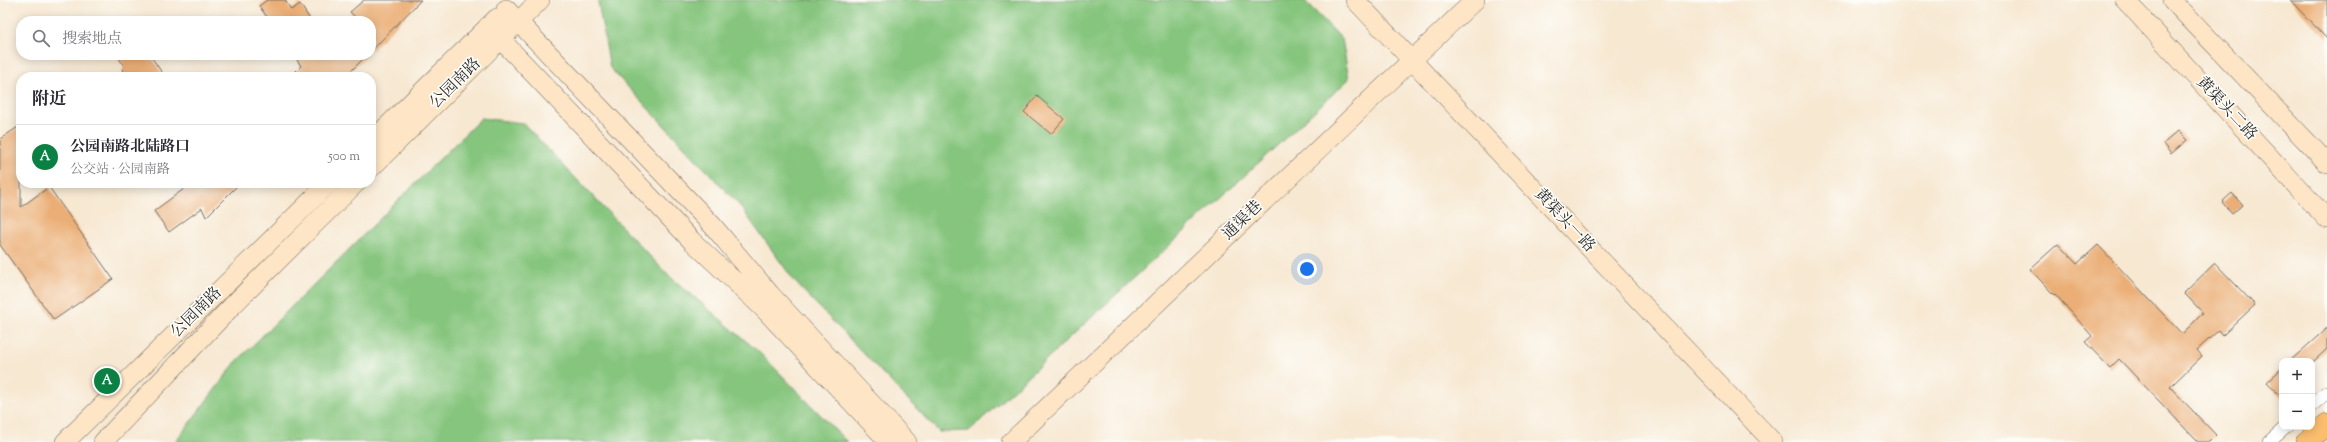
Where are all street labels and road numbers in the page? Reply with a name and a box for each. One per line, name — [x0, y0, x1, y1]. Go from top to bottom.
street label: 公园南路 — [425, 53, 487, 115]
street label: 黄渠头二路 — [2190, 72, 2262, 146]
street label: 黄渠头一路 — [1528, 184, 1600, 258]
street label: 通渠巷 — [1218, 196, 1268, 246]
street label: 公园南路 — [166, 282, 228, 344]

